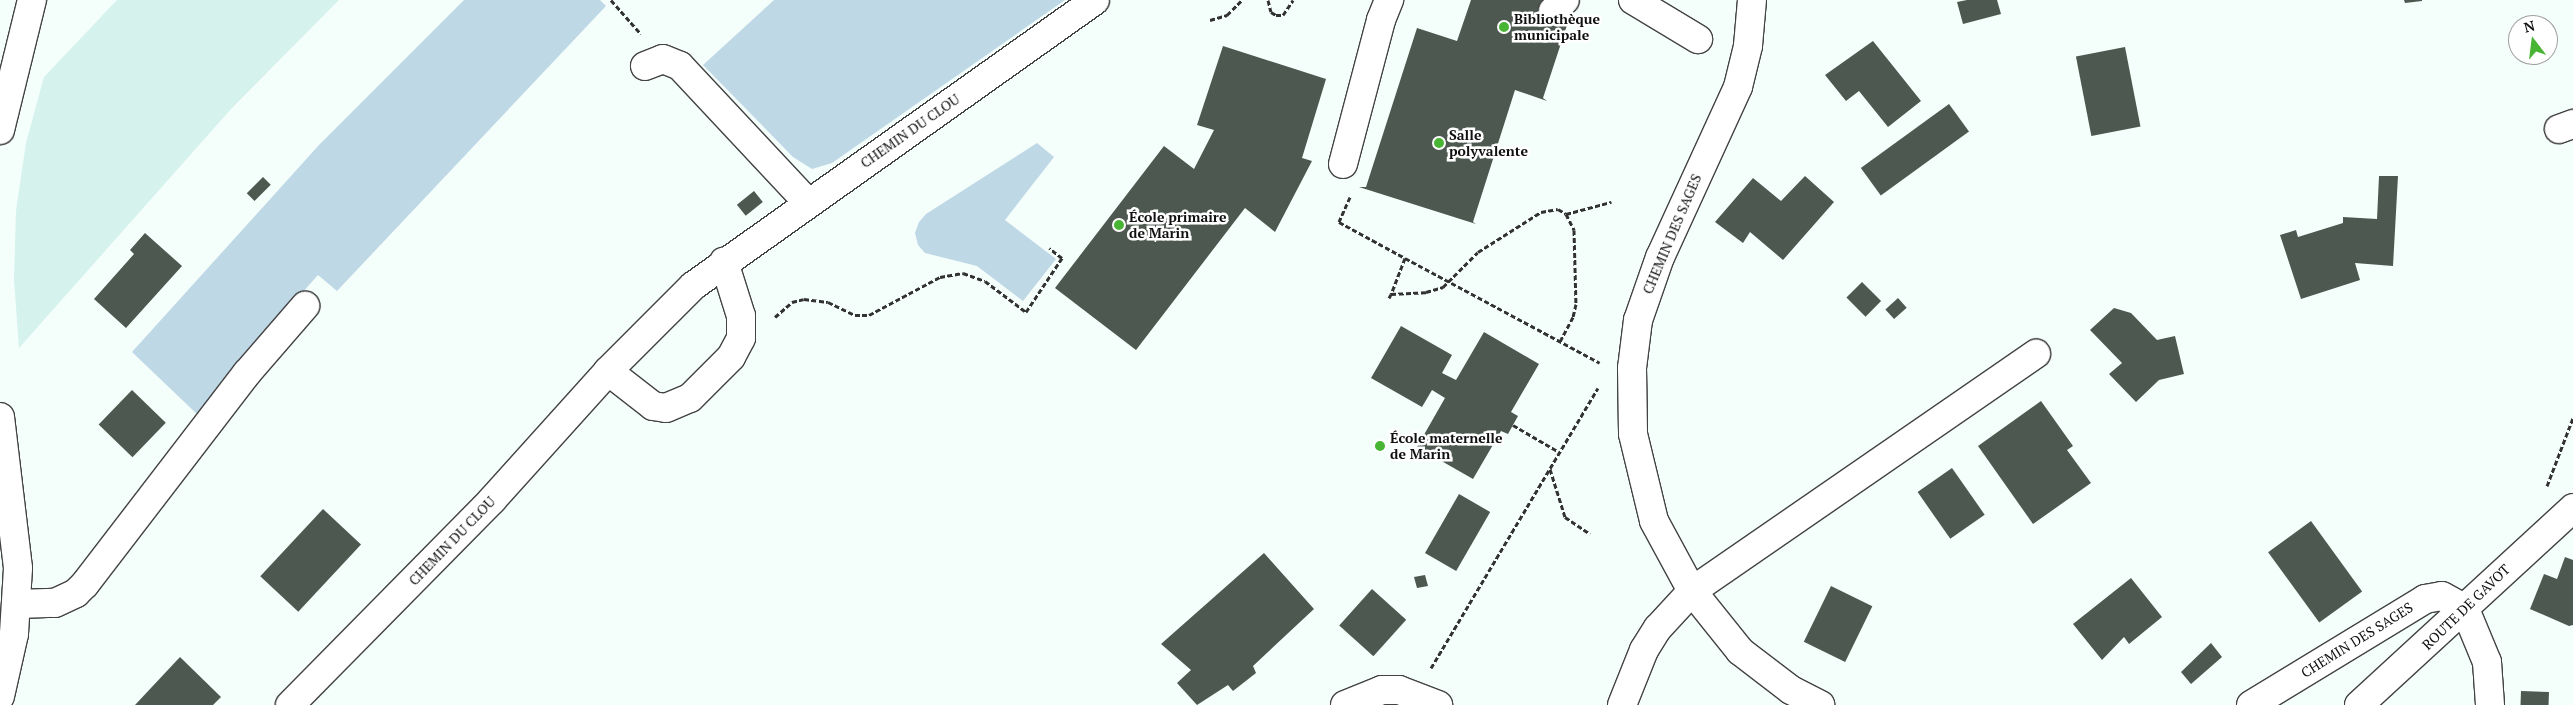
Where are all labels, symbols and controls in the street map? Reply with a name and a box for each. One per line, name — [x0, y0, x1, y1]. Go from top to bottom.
place label: Bibliothèque municipale — [1514, 11, 1600, 44]
north arrow — [2508, 15, 2558, 65]
text: N — [2522, 15, 2537, 37]
marker: Bibliothèque municipale — [1498, 21, 1510, 33]
street label: CHEMIN DU CLOU — [857, 91, 963, 171]
place label: Salle polyvalente — [1449, 127, 1528, 160]
marker: Salle polyvalente — [1433, 137, 1445, 149]
street label: CHEMIN DES SAGES — [1639, 172, 1705, 296]
place label: École primaire de Marin — [1129, 209, 1226, 242]
marker: École primaire de Marin — [1113, 219, 1125, 231]
place label: École maternelle de Marin — [1390, 430, 1503, 462]
marker: École maternelle de Marin — [1374, 440, 1386, 452]
street label: CHEMIN DU CLOU — [405, 493, 499, 589]
street label: ROUTE DE GAVOT — [2419, 561, 2513, 653]
street label: CHEMIN DES SAGES — [2298, 599, 2416, 681]

